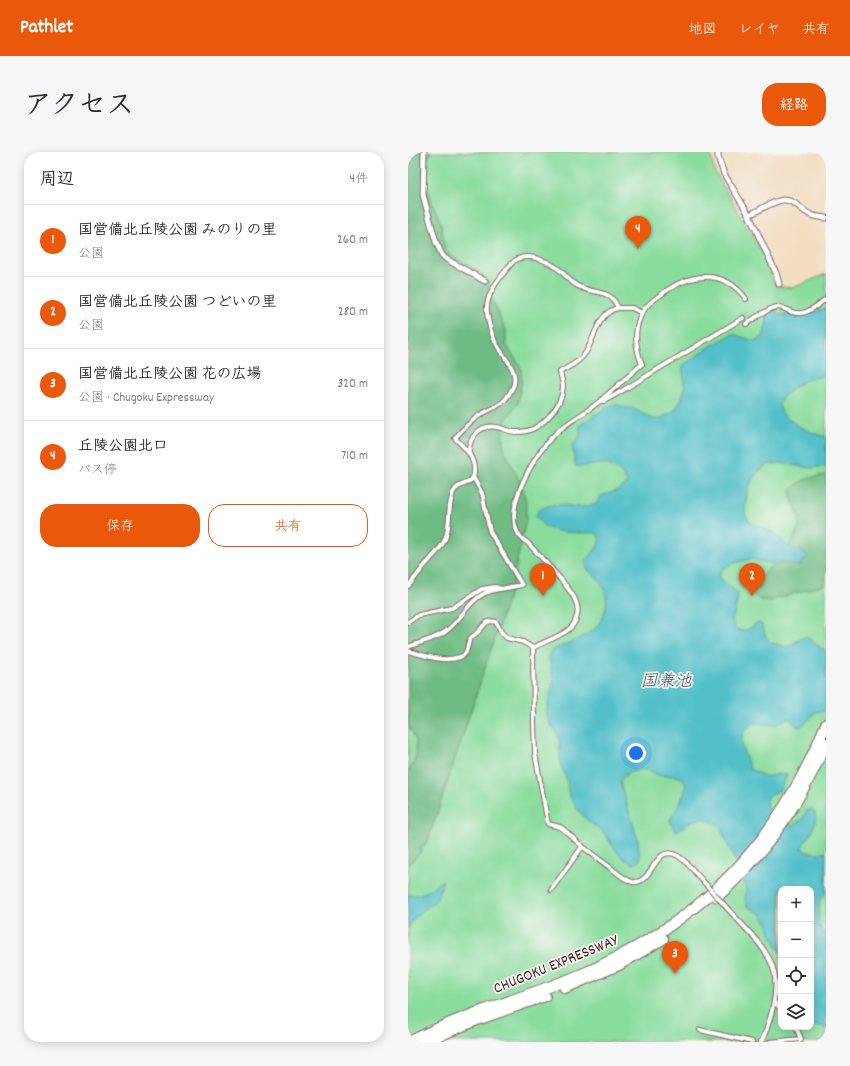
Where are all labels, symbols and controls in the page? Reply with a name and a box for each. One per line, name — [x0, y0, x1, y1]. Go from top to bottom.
text: Pathlet — [20, 15, 73, 42]
text: 地図 — [689, 20, 717, 40]
text: レイヤ — [739, 20, 780, 40]
text: 共有 — [802, 20, 830, 40]
button: 経路 — [762, 83, 826, 126]
text: アクセス — [24, 88, 134, 128]
text: 周辺 — [40, 169, 74, 193]
text: 4件 — [350, 170, 368, 189]
pin: 4 — [625, 216, 651, 249]
text: 国営備北丘陵公園 みのりの里 — [78, 220, 276, 242]
text: 1 — [52, 231, 54, 250]
text: 260 m — [337, 231, 368, 250]
text: 公園 — [78, 245, 104, 264]
text: 国営備北丘陵公園 つどいの里 — [78, 292, 276, 314]
text: 2 — [50, 303, 56, 322]
text: 280 m — [338, 303, 368, 322]
text: 公園 — [78, 317, 104, 336]
text: 国営備北丘陵公園 花の広場 — [78, 364, 261, 386]
text: 3 — [50, 375, 56, 394]
text: 320 m — [338, 375, 368, 394]
text: 公園 · Chugoku Expressway — [78, 389, 214, 408]
text: 丘陵公園北口 — [78, 436, 168, 458]
text: 4 — [50, 447, 56, 466]
text: 710 m — [341, 447, 368, 466]
text: バス停 — [78, 461, 117, 480]
button: 保存 — [40, 504, 200, 547]
button: 共有 — [208, 504, 368, 547]
pin: 1 — [530, 563, 556, 596]
pin: 2 — [739, 563, 765, 596]
water label: 国兼池 — [641, 671, 692, 695]
your location — [626, 743, 646, 763]
map controls — [778, 886, 814, 1030]
button: + — [778, 886, 814, 922]
button: − — [778, 922, 814, 958]
street label: CHUGOKU EXPRESSWAY — [490, 929, 623, 1001]
pin: 3 — [662, 941, 688, 974]
button: locate — [778, 958, 814, 994]
button: layers — [778, 994, 814, 1030]

